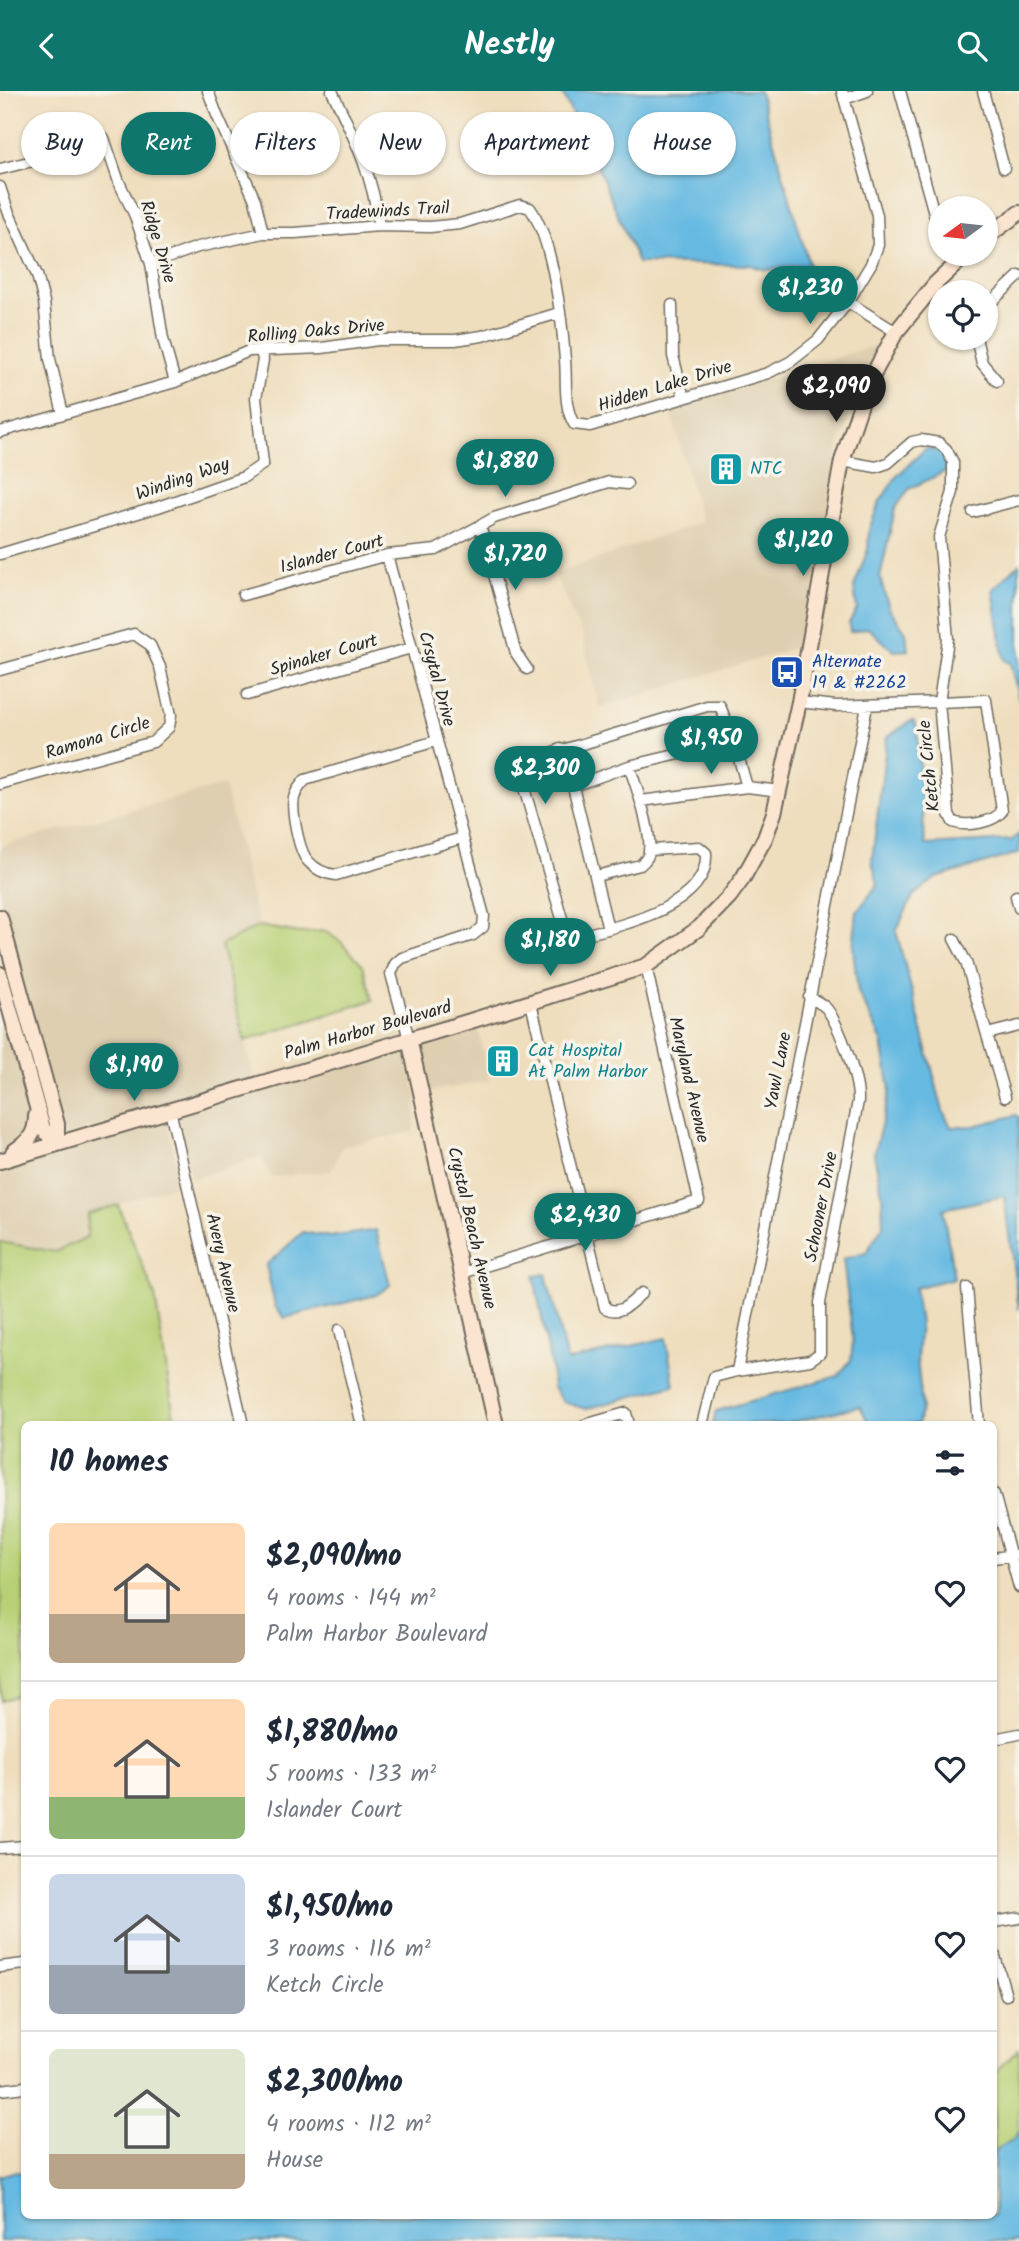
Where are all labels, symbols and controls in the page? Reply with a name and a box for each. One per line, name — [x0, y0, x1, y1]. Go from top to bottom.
text: Nestly — [464, 20, 555, 71]
icon: back — [28, 27, 66, 65]
icon: search — [953, 27, 991, 65]
chip: Buy — [21, 112, 107, 175]
chip: Rent — [121, 112, 216, 175]
chip: Filters — [230, 112, 340, 175]
chip: New — [354, 112, 446, 175]
chip: Apartment — [460, 112, 614, 175]
chip: House — [628, 112, 736, 175]
street label: Tradewinds Trail — [325, 194, 451, 230]
north arrow — [928, 196, 998, 266]
map controls — [928, 196, 998, 350]
street label: Ridge Drive — [131, 197, 183, 287]
pin: $1,230 — [753, 267, 867, 326]
text: $1,230 — [778, 271, 842, 307]
button: locate — [928, 280, 998, 350]
street label: Rolling Oaks Drive — [246, 312, 386, 352]
street label: Hidden Lake Drive — [594, 353, 736, 421]
pin: $2,090 — [779, 365, 893, 424]
text: $2,090 — [802, 369, 870, 405]
pin: $1,880 — [448, 439, 562, 499]
text: $1,880 — [472, 444, 538, 480]
street label: Winding Way — [132, 450, 234, 510]
building icon: NTC — [707, 450, 745, 488]
place label: NTC — [750, 455, 783, 484]
pin: $1,120 — [746, 519, 860, 578]
text: $1,120 — [774, 523, 832, 559]
street label: Islander Court — [277, 527, 388, 583]
pin: $1,720 — [458, 533, 572, 592]
text: $1,720 — [484, 537, 546, 573]
street label: Spinaker Court — [267, 627, 382, 685]
street label: Crsytal Drive — [409, 628, 463, 730]
place label: Alternate 19 & #2262 — [812, 648, 907, 698]
bus stop icon: Alternate 19 & #2262 — [768, 653, 806, 691]
street label: Ramona Circle — [42, 709, 154, 769]
pin: $1,950 — [654, 717, 768, 776]
street label: Ketch Circle — [911, 719, 949, 813]
text: $1,950 — [680, 721, 742, 757]
pin: $2,300 — [488, 747, 602, 806]
text: $2,300 — [510, 751, 580, 787]
pin: $1,180 — [493, 919, 607, 978]
text: $1,180 — [521, 923, 579, 959]
street label: Palm Harbor Boulevard — [281, 993, 456, 1069]
street label: Maryland Avenue — [659, 1014, 717, 1146]
street label: Yawl Lane — [757, 1030, 801, 1112]
place label: Cat Hospital At Palm Harbor — [528, 1037, 648, 1087]
building icon: Cat Hospital At Palm Harbor — [484, 1042, 522, 1080]
pin: $1,190 — [77, 1044, 191, 1103]
text: $1,190 — [106, 1048, 162, 1084]
street label: Crystal Beach Avenue — [438, 1144, 504, 1312]
street label: Schooner Drive — [797, 1149, 847, 1265]
pin: $2,430 — [528, 1193, 642, 1253]
text: $2,430 — [550, 1198, 620, 1234]
street label: Avery Avenue — [196, 1210, 248, 1316]
text: 10 homes — [49, 1439, 169, 1487]
icon: filters — [931, 1444, 969, 1482]
text: $2,090/mo — [266, 1533, 402, 1581]
icon: home — [105, 1551, 189, 1635]
icon: heart — [931, 1574, 969, 1612]
text: 4 rooms · 144 m² — [266, 1581, 436, 1617]
text: Palm Harbor Boulevard — [266, 1617, 487, 1653]
text: $1,880/mo — [266, 1709, 398, 1757]
icon: home — [105, 1727, 189, 1811]
icon: heart — [931, 1750, 969, 1788]
text: 5 rooms · 133 m² — [266, 1757, 436, 1793]
text: Islander Court — [266, 1793, 402, 1829]
text: $1,950/mo — [266, 1884, 393, 1932]
icon: home — [105, 1902, 189, 1986]
icon: heart — [931, 1925, 969, 1963]
text: 3 rooms · 116 m² — [266, 1932, 431, 1968]
text: Ketch Circle — [266, 1968, 384, 2004]
text: $2,300/mo — [266, 2059, 403, 2107]
icon: home — [105, 2077, 189, 2161]
icon: heart — [931, 2100, 969, 2138]
text: 4 rooms · 112 m² — [266, 2107, 431, 2143]
text: House — [266, 2143, 323, 2179]

